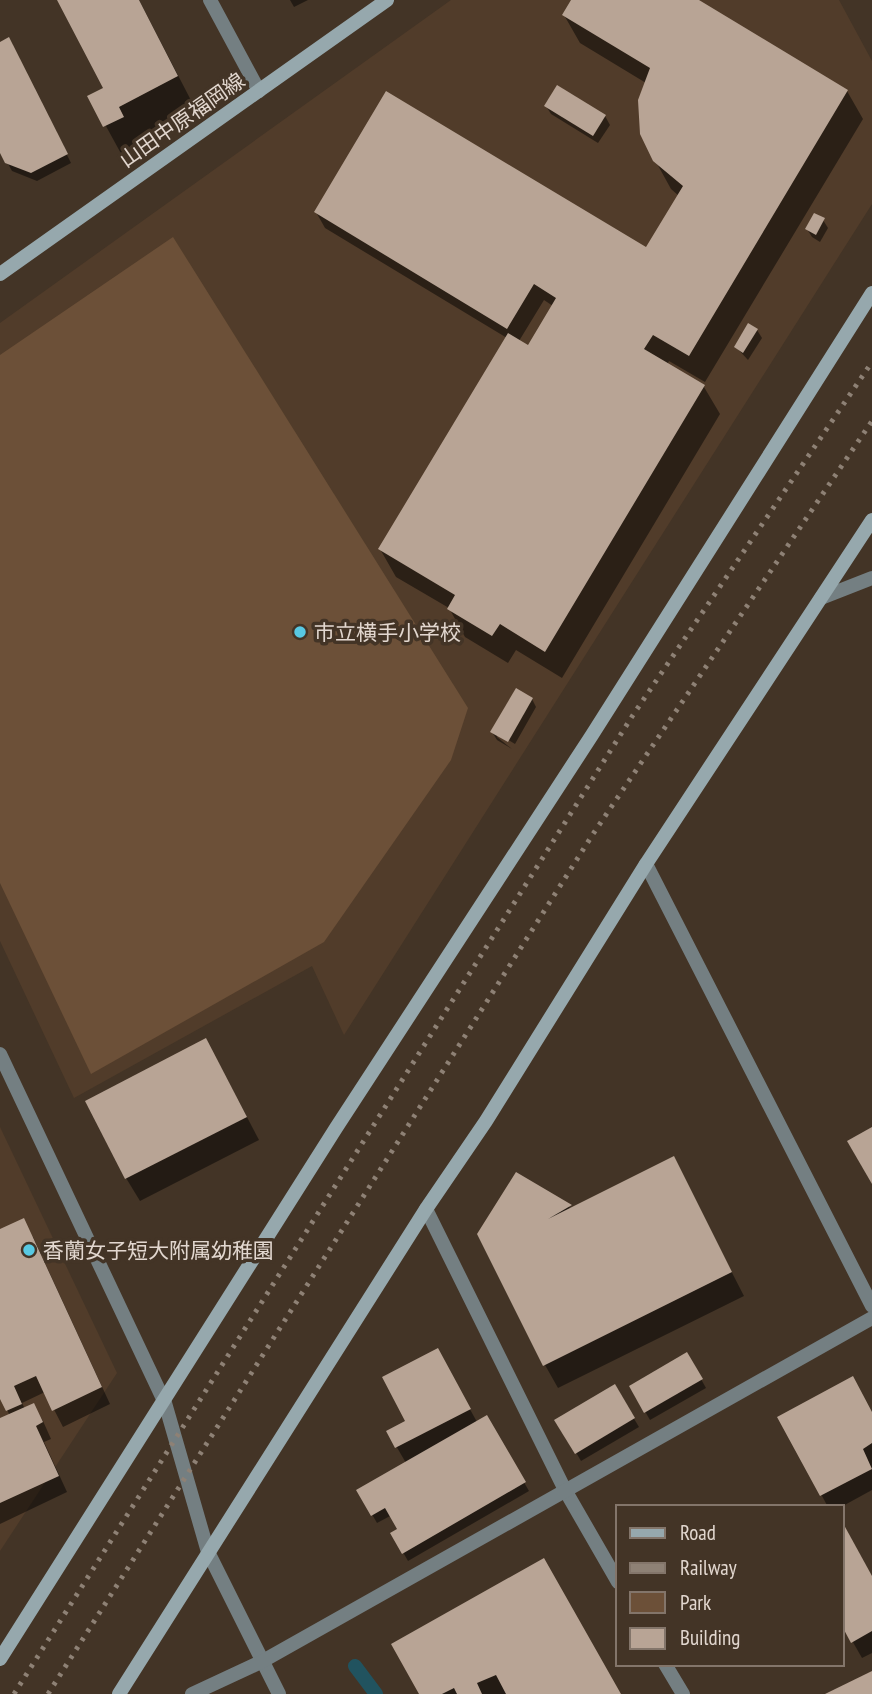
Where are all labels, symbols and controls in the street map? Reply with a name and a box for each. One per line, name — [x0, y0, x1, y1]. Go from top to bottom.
street label: 山田中原福岡線 — [114, 67, 250, 173]
place label: 市立横手小学校 — [314, 619, 461, 646]
marker: 市立横手小学校 — [292, 624, 308, 640]
place label: 香蘭女子短大附属幼稚園 — [43, 1237, 274, 1264]
marker: 香蘭女子短大附属幼稚園 — [21, 1242, 37, 1258]
legend — [616, 1505, 844, 1666]
text: Road — [680, 1519, 716, 1546]
text: Railway — [680, 1554, 737, 1581]
text: Park — [680, 1589, 711, 1616]
text: Building — [680, 1624, 740, 1651]

